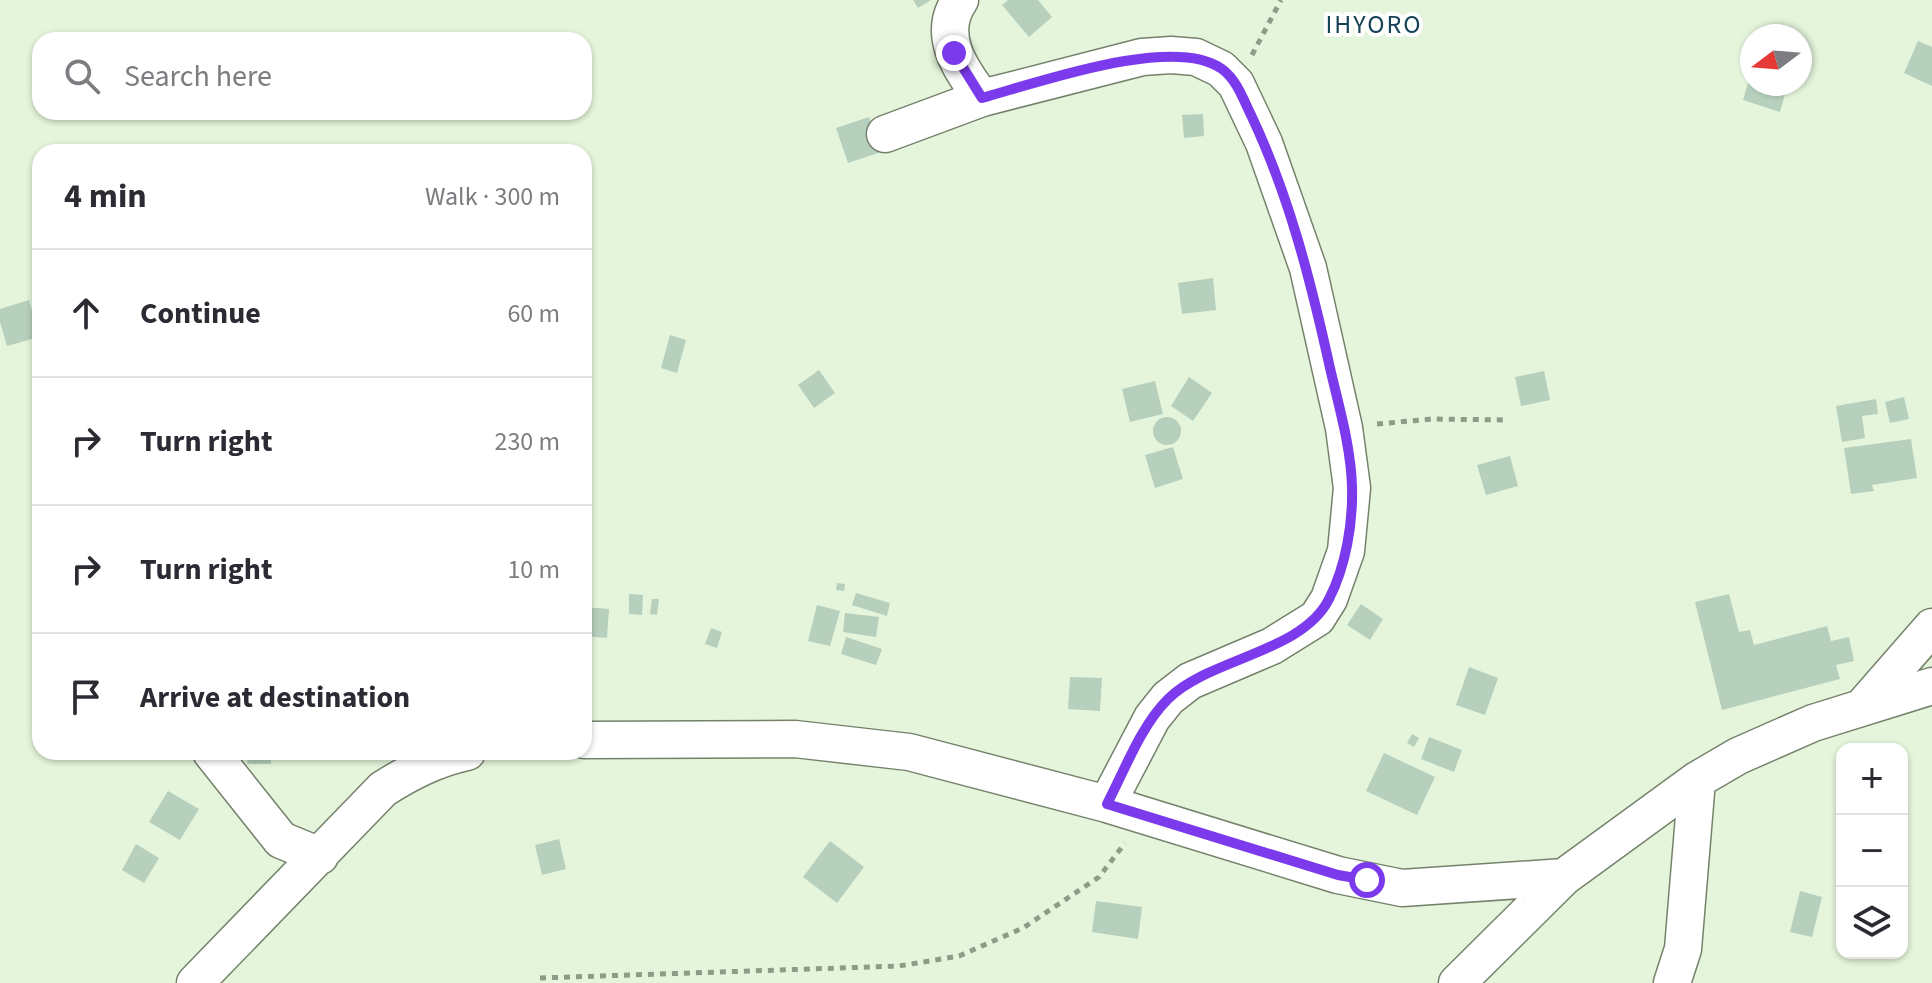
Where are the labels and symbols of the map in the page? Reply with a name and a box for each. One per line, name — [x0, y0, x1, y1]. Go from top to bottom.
district label: IHYORO — [1325, 6, 1423, 43]
north arrow — [1740, 24, 1812, 96]
route end — [936, 35, 972, 71]
route start — [1349, 862, 1385, 898]

